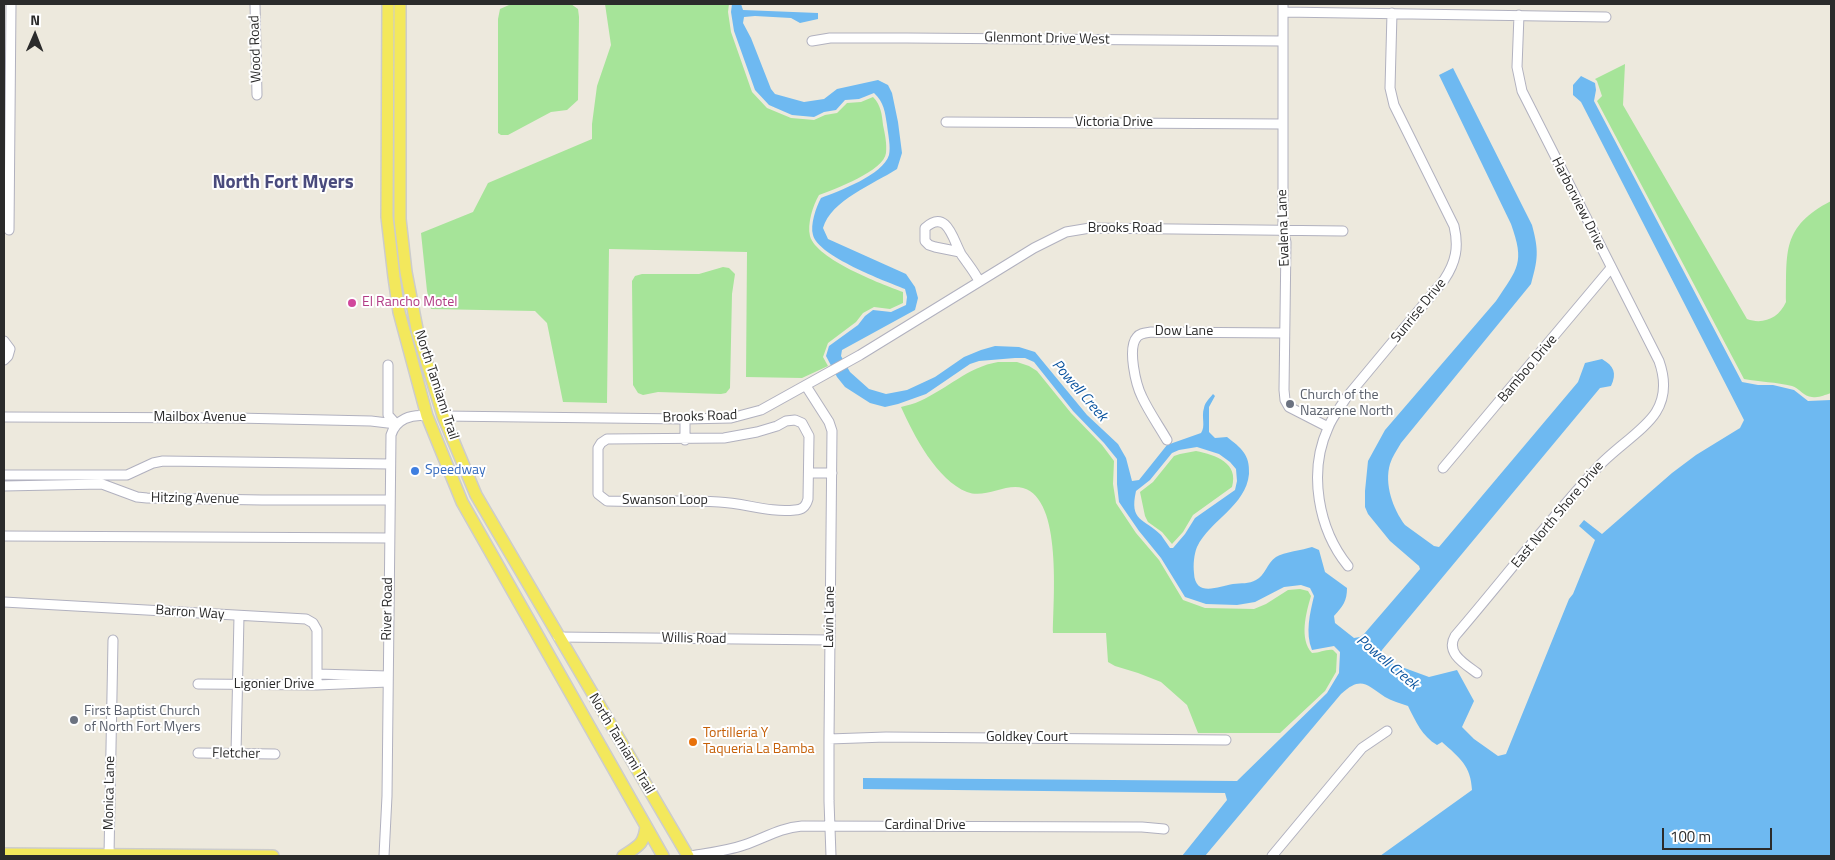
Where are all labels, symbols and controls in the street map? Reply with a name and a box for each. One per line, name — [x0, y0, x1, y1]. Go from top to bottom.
text: N — [30, 9, 40, 30]
north arrow — [10, 10, 60, 60]
street label: Wood Road — [246, 15, 266, 83]
street label: Glenmont Drive West — [984, 30, 1110, 48]
street label: Victoria Drive — [1075, 115, 1153, 131]
street label: Harborview Drive — [1547, 155, 1609, 253]
district label: North Fort Myers — [212, 172, 354, 194]
street label: Evalena Lane — [1274, 189, 1294, 267]
street label: Brooks Road — [1088, 221, 1162, 237]
street label: Sunrise Drive — [1388, 276, 1450, 346]
place label: El Rancho Motel — [362, 295, 458, 311]
marker: El Rancho Motel — [346, 297, 358, 309]
street label: Dow Lane — [1155, 324, 1213, 340]
street label: North Tamiami Trail — [410, 328, 462, 442]
street label: Bamboo Drive — [1495, 332, 1561, 406]
water label: Powell Creek — [1047, 357, 1111, 425]
place label: Church of the Nazarene North — [1300, 388, 1393, 421]
marker: Church of the Nazarene North — [1284, 398, 1296, 410]
street label: Brooks Road — [662, 407, 738, 427]
street label: Mailbox Avenue — [154, 410, 246, 426]
street label: East North Shore Drive — [1508, 458, 1608, 572]
place label: Speedway — [425, 463, 486, 479]
marker: Speedway — [409, 465, 421, 477]
street label: Hitzing Avenue — [151, 490, 239, 508]
street label: Swanson Loop — [622, 493, 708, 509]
street label: River Road — [379, 577, 397, 641]
street label: Lavin Lane — [821, 586, 839, 648]
street label: Barron Way — [155, 602, 225, 624]
street label: Willis Road — [661, 630, 727, 648]
water label: Powell Creek — [1352, 632, 1422, 694]
street label: Ligonier Drive — [234, 677, 314, 693]
street label: North Tamiami Trail — [584, 691, 658, 797]
place label: First Baptist Church of North Fort Myers — [84, 704, 200, 736]
marker: First Baptist Church of North Fort Myers — [68, 714, 80, 726]
place label: Tortilleria Y Taqueria La Bamba — [703, 726, 815, 759]
street label: Goldkey Court — [986, 730, 1068, 746]
marker: Tortilleria Y Taqueria La Bamba — [687, 736, 699, 748]
street label: Fletcher — [212, 745, 260, 763]
street label: Monica Lane — [101, 756, 119, 830]
street label: Cardinal Drive — [884, 818, 966, 834]
scale bar — [1665, 818, 1775, 850]
text: 100 m — [1670, 825, 1711, 848]

